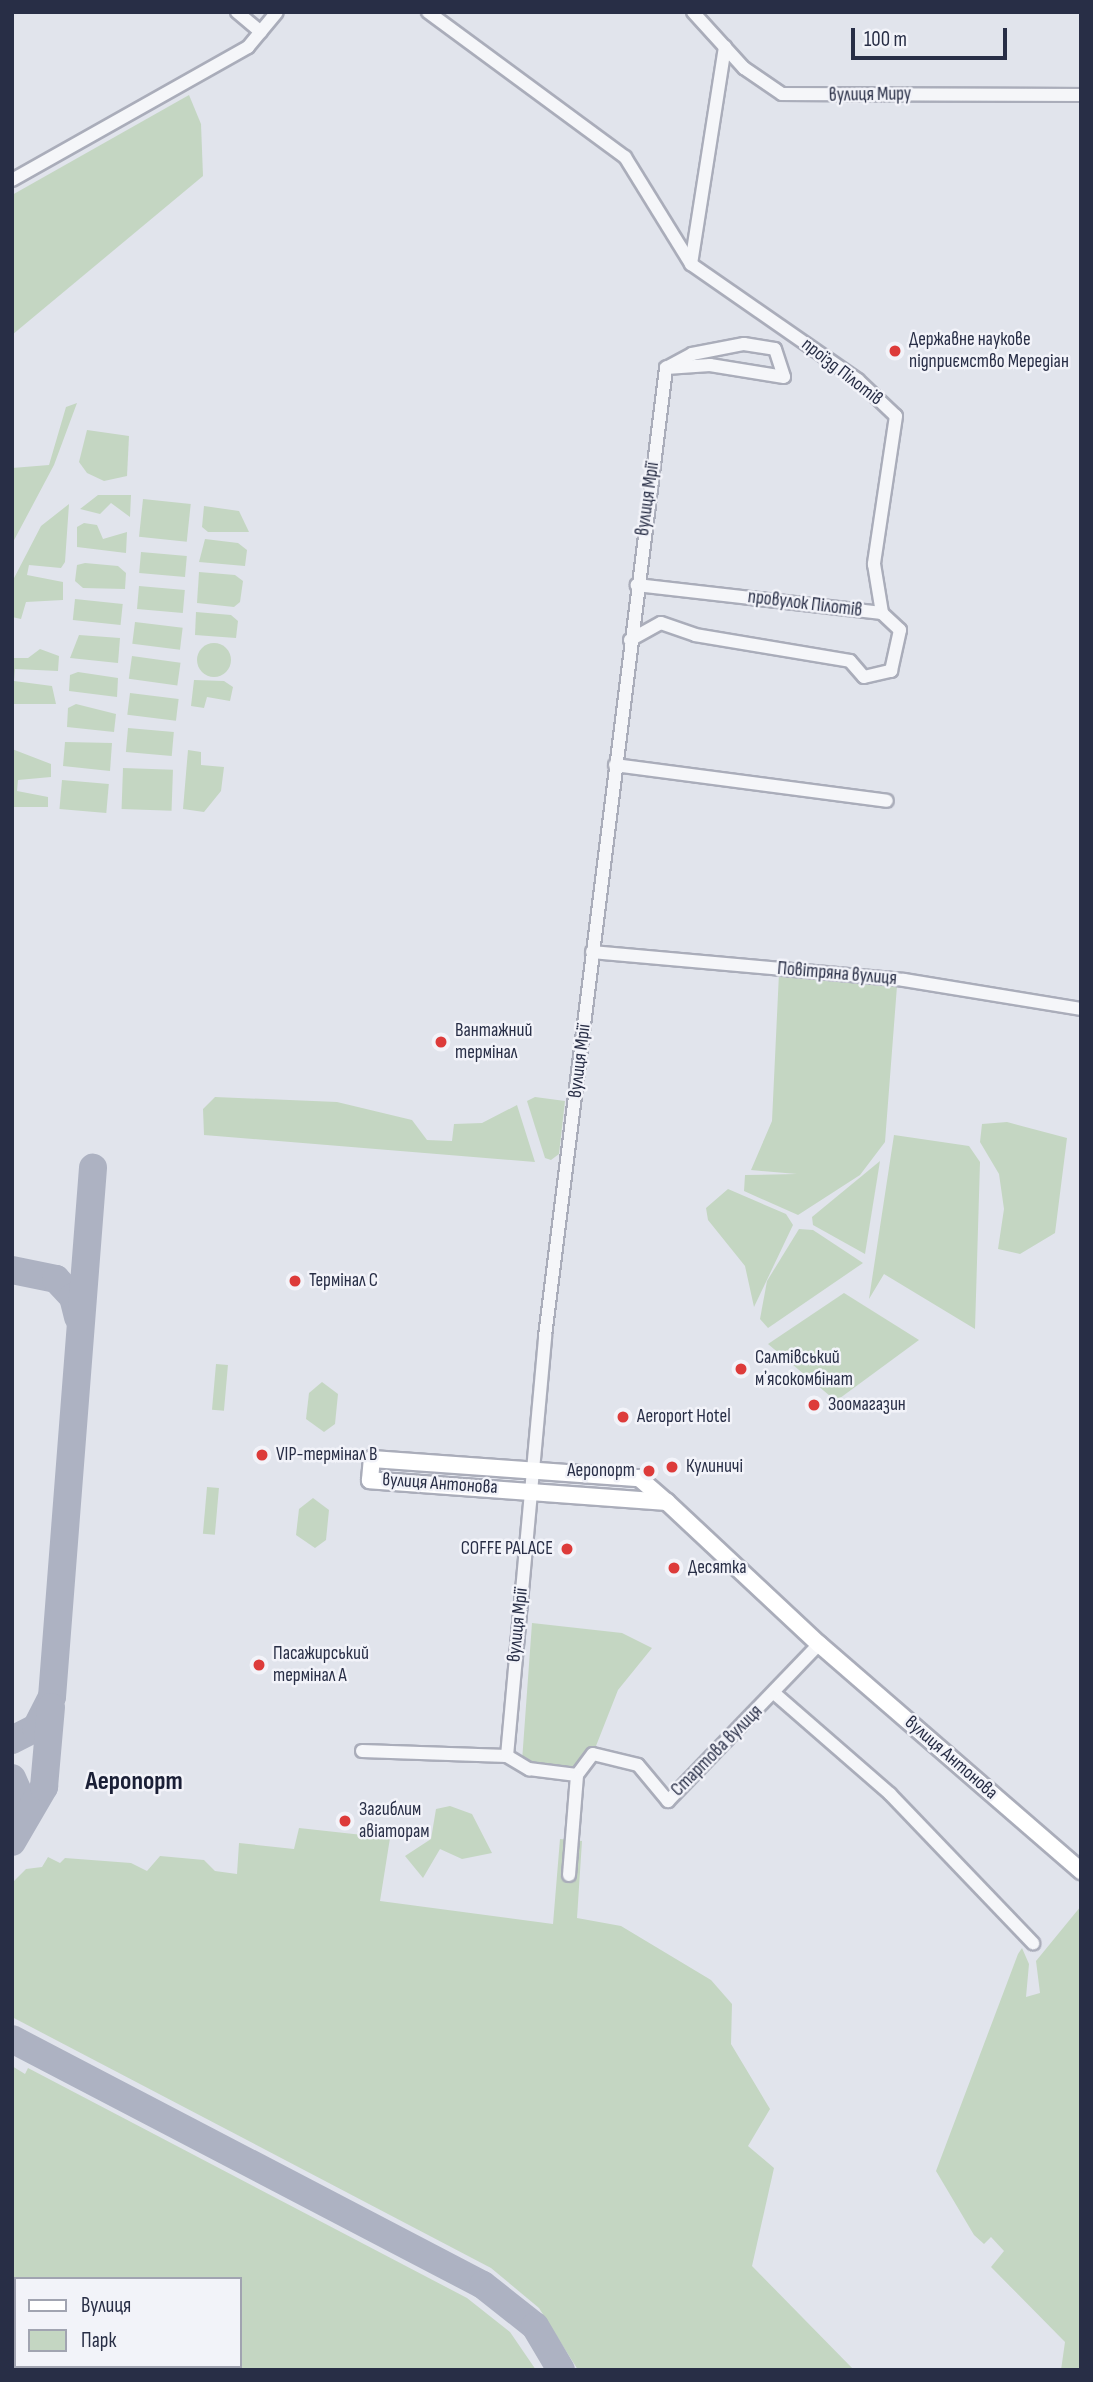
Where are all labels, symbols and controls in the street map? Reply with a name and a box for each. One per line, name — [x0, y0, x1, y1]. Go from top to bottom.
scale bar — [855, 14, 1011, 58]
text: 100 m — [864, 27, 907, 52]
street label: вулиця Миру — [829, 83, 911, 107]
place label: Державне наукове підприємство Мередіан — [909, 329, 1069, 373]
street label: проїзд Пілотів — [797, 333, 887, 411]
marker: Державне наукове підприємство Мередіан — [887, 343, 903, 359]
street label: вулиця Мрії — [632, 461, 664, 537]
street label: провулок Пілотів — [746, 586, 864, 622]
street label: Повітряна вулиця — [776, 957, 898, 991]
place label: Вантажний термінал — [455, 1020, 532, 1064]
street label: вулиця Мрії — [564, 1023, 596, 1099]
marker: Вантажний термінал — [433, 1034, 449, 1050]
place label: Термінал C — [309, 1270, 378, 1292]
marker: Термінал C — [287, 1273, 303, 1289]
place label: Салтівський мʼясокомбінат — [755, 1347, 853, 1391]
marker: Салтівський мʼясокомбінат — [733, 1361, 749, 1377]
place label: Зоомагазин — [828, 1394, 906, 1416]
marker: Зоомагазин — [806, 1397, 822, 1413]
place label: Aeroport Hotel — [637, 1406, 731, 1428]
marker: Aeroport Hotel — [615, 1409, 631, 1425]
place label: VIP-термінал B — [276, 1444, 377, 1466]
marker: VIP-термінал B — [254, 1447, 270, 1463]
place label: Кулиничі — [686, 1456, 743, 1478]
marker: Кулиничі — [664, 1459, 680, 1475]
place label: Аеропорт — [567, 1460, 635, 1482]
marker: Аеропорт — [641, 1463, 657, 1479]
street label: вулиця Антонова — [381, 1469, 499, 1499]
place label: COFFE PALACE — [461, 1538, 553, 1560]
marker: COFFE PALACE — [559, 1541, 575, 1557]
place label: Десятка — [688, 1557, 746, 1579]
marker: Десятка — [666, 1560, 682, 1576]
street label: вулиця Мрії — [503, 1587, 533, 1663]
place label: Пасажирський термінал A — [273, 1643, 369, 1687]
marker: Пасажирський термінал A — [251, 1657, 267, 1673]
street label: Стартова вулиця — [667, 1701, 767, 1801]
street label: вулиця Антонова — [900, 1711, 1002, 1805]
district label: Аеропорт — [85, 1766, 183, 1798]
place label: Загиблим авіаторам — [359, 1799, 430, 1843]
marker: Загиблим авіаторам — [337, 1813, 353, 1829]
legend — [14, 2277, 242, 2368]
text: Вулиця — [81, 2293, 131, 2318]
text: Парк — [81, 2328, 116, 2353]

